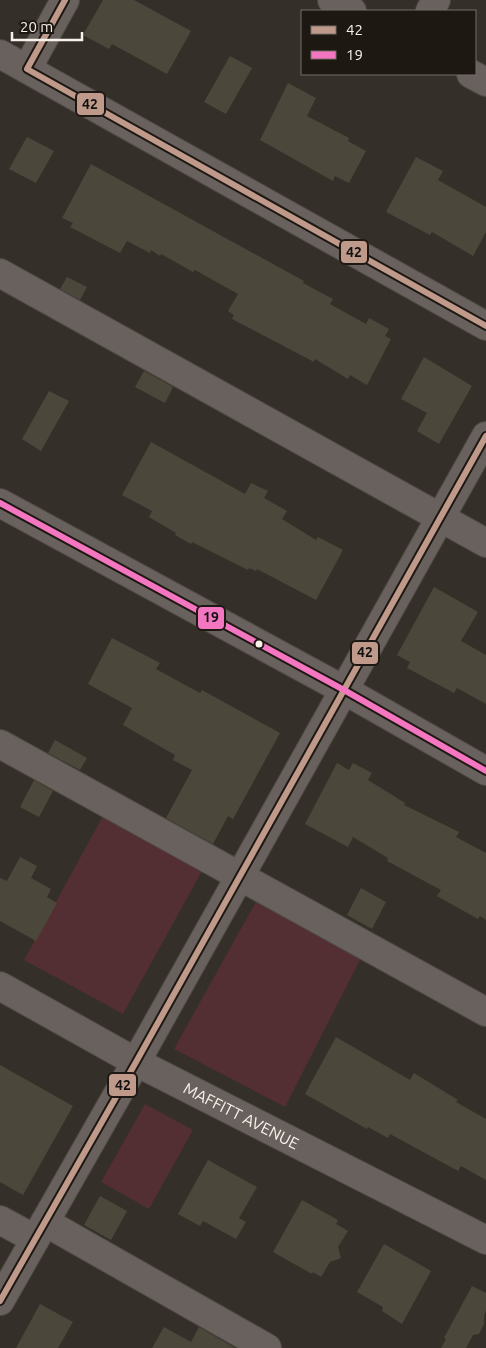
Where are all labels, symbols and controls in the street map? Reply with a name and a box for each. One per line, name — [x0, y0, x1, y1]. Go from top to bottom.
scale bar — [12, 10, 82, 42]
legend — [301, 10, 476, 75]
text: 20 m — [20, 18, 53, 35]
text: 42 — [346, 21, 363, 38]
text: 19 — [346, 46, 363, 63]
line badge: 42 — [76, 92, 105, 116]
text: 42 — [82, 96, 98, 112]
line badge: 42 — [340, 240, 368, 264]
text: 42 — [346, 244, 362, 260]
line badge: 19 — [197, 606, 225, 630]
text: 19 — [203, 609, 219, 625]
unlabelled marker — [254, 639, 264, 649]
line badge: 42 — [351, 641, 379, 665]
text: 42 — [357, 644, 373, 660]
line badge: 42 — [108, 1073, 137, 1097]
text: 42 — [115, 1077, 131, 1093]
street label: MAFFITT AVENUE — [181, 1079, 302, 1152]

